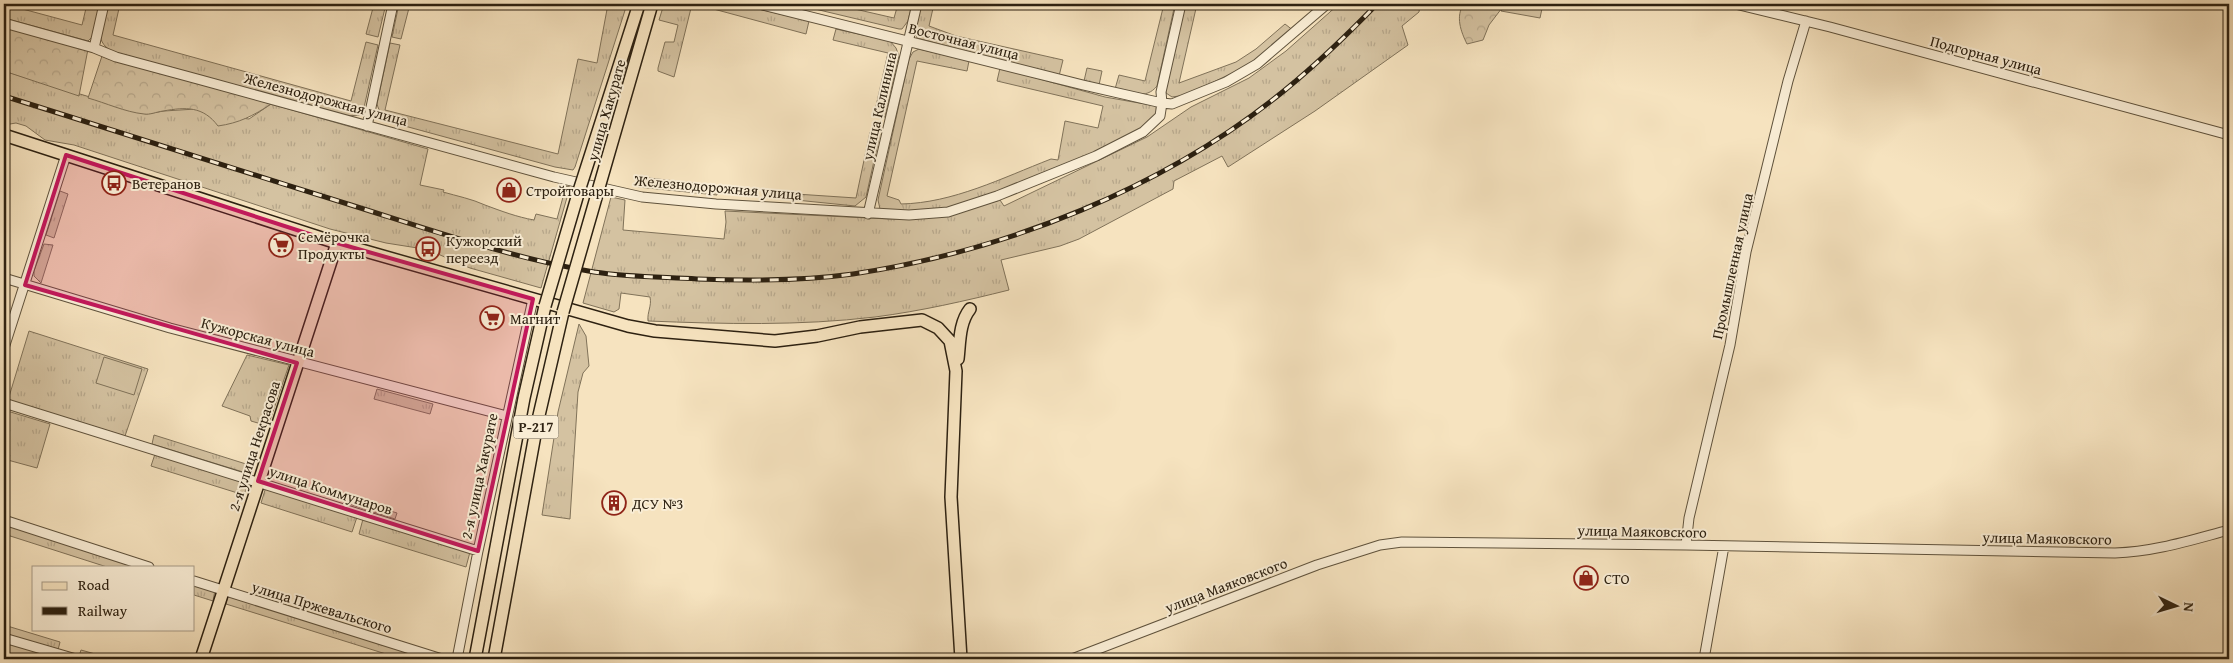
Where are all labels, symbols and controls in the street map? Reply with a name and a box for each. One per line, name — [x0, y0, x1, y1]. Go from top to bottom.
street label: Восточная улица — [907, 17, 1022, 65]
street label: Подгорная улица — [1928, 30, 2045, 80]
street label: улица Калинина — [856, 49, 902, 163]
street label: улица Хакурате — [581, 57, 631, 164]
street label: Железнодорожная улица — [241, 67, 411, 131]
street label: Железнодорожная улица — [632, 169, 804, 205]
bus stop icon: Ветеранов — [101, 170, 127, 196]
place label: Ветеранов — [132, 173, 201, 194]
shop icon: Стройтовары — [496, 177, 522, 203]
place label: Стройтовары — [526, 180, 615, 201]
street label: Промышленная улица — [1706, 190, 1758, 341]
place label: Семёрочка Продукты — [298, 226, 371, 264]
place label: Кужорский переезд — [446, 230, 522, 268]
supermarket icon: Семёрочка Продукты — [268, 232, 294, 258]
bus stop icon: Кужорский переезд — [415, 236, 441, 262]
supermarket icon: Магнит — [479, 305, 505, 331]
place label: Магнит — [510, 308, 561, 329]
street label: Кужорская улица — [199, 312, 318, 362]
street label: 2-я улица Некрасова — [223, 377, 285, 514]
street label: 2-я улица Хакурате — [455, 411, 503, 541]
road number: Р-217 — [514, 416, 558, 438]
street label: улица Коммунаров — [266, 460, 395, 520]
building icon: ДСУ №3 — [601, 490, 627, 516]
place label: ДСУ №3 — [631, 493, 684, 514]
street label: улица Маяковского — [1576, 519, 1707, 543]
street label: улица Маяковского — [1981, 526, 2112, 550]
street label: улица Маяковского — [1161, 552, 1290, 618]
shop icon: СТО — [1573, 565, 1599, 591]
legend — [32, 566, 195, 630]
place label: СТО — [1604, 568, 1630, 589]
text: Road — [78, 574, 109, 595]
street label: улица Пржевальского — [248, 575, 395, 638]
north arrow — [2150, 580, 2200, 630]
text: Railway — [78, 600, 128, 621]
text: N — [2179, 602, 2199, 613]

